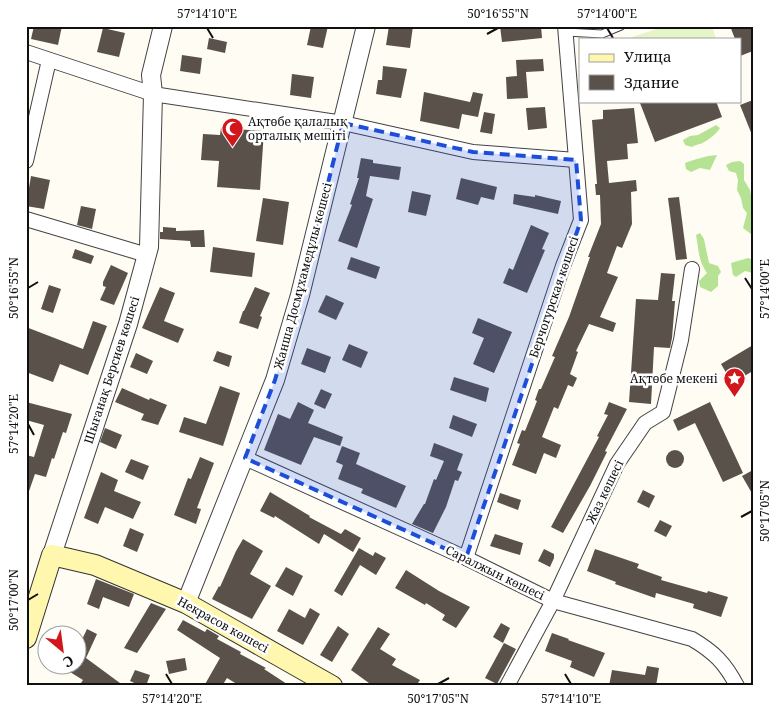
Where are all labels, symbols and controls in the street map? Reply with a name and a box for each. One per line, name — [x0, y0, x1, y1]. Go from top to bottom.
text: 57°14'10"E — [177, 5, 237, 22]
text: 50°16'55"N — [467, 5, 529, 22]
text: 57°14'00"E — [577, 5, 637, 22]
legend — [579, 38, 742, 102]
text: Улица — [624, 46, 672, 66]
text: Здание — [624, 72, 679, 92]
place label: Ақтөбе қалалық орталық мешіті — [248, 113, 348, 144]
mosque icon: Ақтөбе қалалық орталық мешіті — [220, 117, 244, 148]
street label: Жанша Досмұхамедұлы көшесі — [269, 180, 336, 372]
street label: Берчогурская көшесі — [525, 234, 582, 360]
text: 50°16'55"N — [5, 257, 22, 319]
text: 57°14'00"E — [756, 259, 773, 319]
street label: Шығанақ Берсиев көшесі — [80, 294, 143, 446]
place icon: Ақтөбе мекені — [722, 367, 746, 398]
place label: Ақтөбе мекені — [630, 370, 718, 387]
text: 57°14'20"E — [5, 394, 22, 454]
street label: Жаз көшесі — [581, 457, 627, 528]
text: 50°17'05"N — [756, 480, 773, 542]
street label: Саралжын көшесі — [443, 541, 548, 604]
text: 50°17'00"N — [5, 569, 22, 631]
street label: Некрасов көшесі — [175, 592, 272, 657]
north arrow — [38, 624, 88, 674]
text: С — [60, 651, 77, 672]
text: 57°14'20"E — [142, 690, 202, 707]
text: 50°17'05"N — [407, 690, 469, 707]
text: 57°14'10"E — [541, 690, 601, 707]

